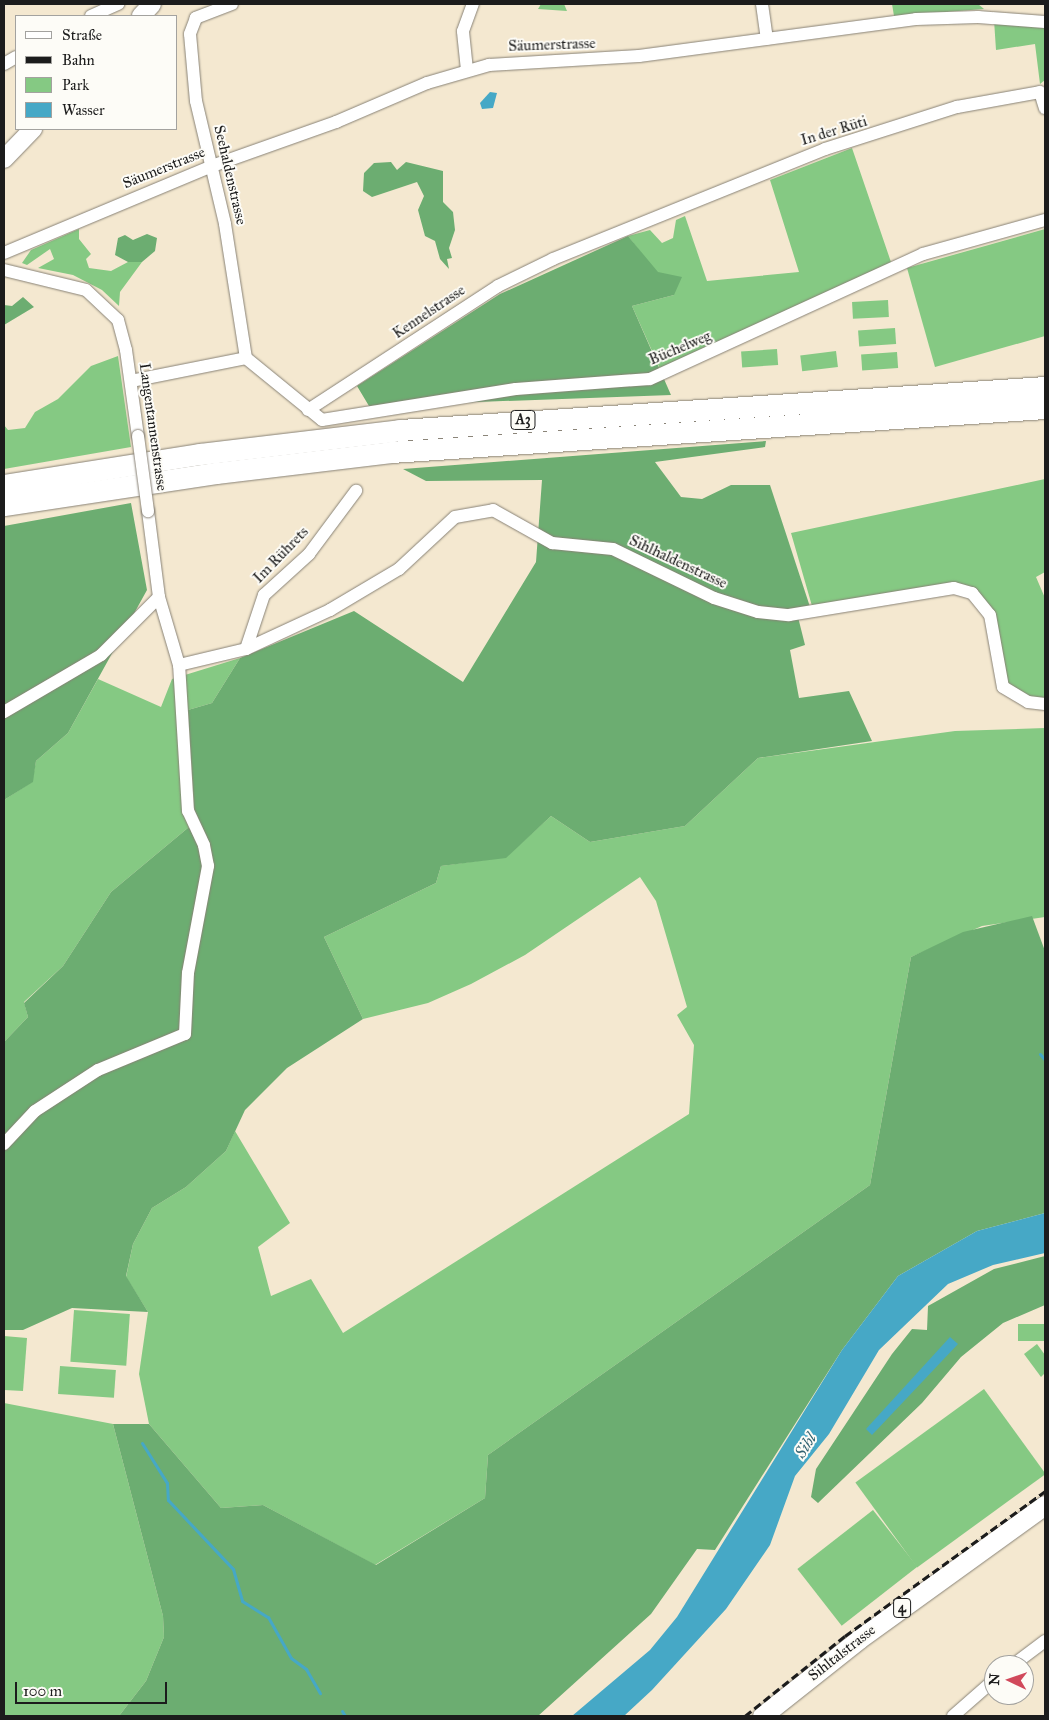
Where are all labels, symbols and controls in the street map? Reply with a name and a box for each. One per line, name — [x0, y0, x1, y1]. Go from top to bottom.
legend — [15, 15, 178, 130]
text: Straße — [62, 26, 102, 44]
street label: Säumerstrasse — [508, 34, 596, 56]
text: Bahn — [62, 51, 95, 69]
text: Park — [62, 76, 89, 94]
text: Wasser — [62, 101, 105, 119]
street label: In der Rüti — [799, 112, 869, 150]
street label: Seehaldenstrasse — [210, 123, 250, 227]
street label: Säumerstrasse — [120, 143, 208, 193]
street label: Kennelstrasse — [389, 281, 469, 343]
street label: Büchelweg — [646, 327, 714, 369]
street label: Langentannenstrasse — [135, 362, 171, 492]
road number: A3 — [509, 408, 537, 432]
street label: Im Rührets — [250, 523, 312, 587]
street label: Sihlhaldenstrasse — [626, 532, 730, 592]
water label: Sihl — [791, 1430, 821, 1462]
road number: 4 — [892, 1596, 912, 1620]
street label: Sihltalstrasse — [805, 1621, 879, 1685]
north arrow — [984, 1655, 1034, 1705]
scale bar — [18, 1672, 170, 1704]
text: N — [986, 1673, 1003, 1686]
text: 100 m — [23, 1682, 62, 1700]

